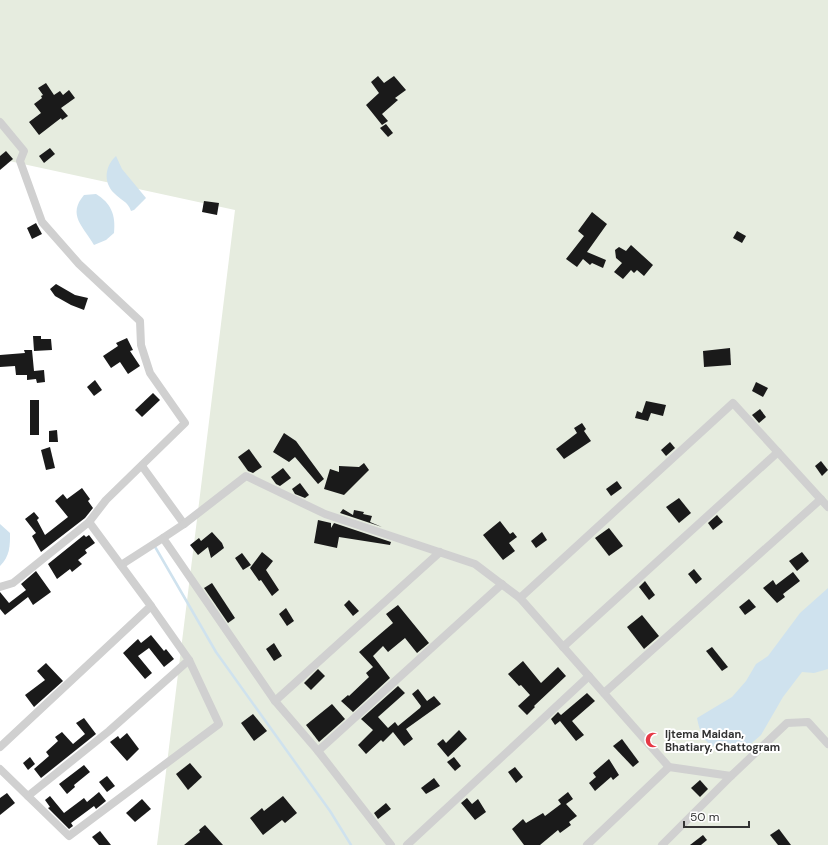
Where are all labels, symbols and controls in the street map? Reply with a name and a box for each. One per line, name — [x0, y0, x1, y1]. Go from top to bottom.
place label: Ijtema Maidan, Bhatiary, Chattogram — [665, 727, 780, 754]
mosque icon: Ijtema Maidan, Bhatiary, Chattogram — [644, 731, 662, 749]
scale bar — [684, 803, 749, 829]
text: 50 m — [690, 809, 719, 825]

